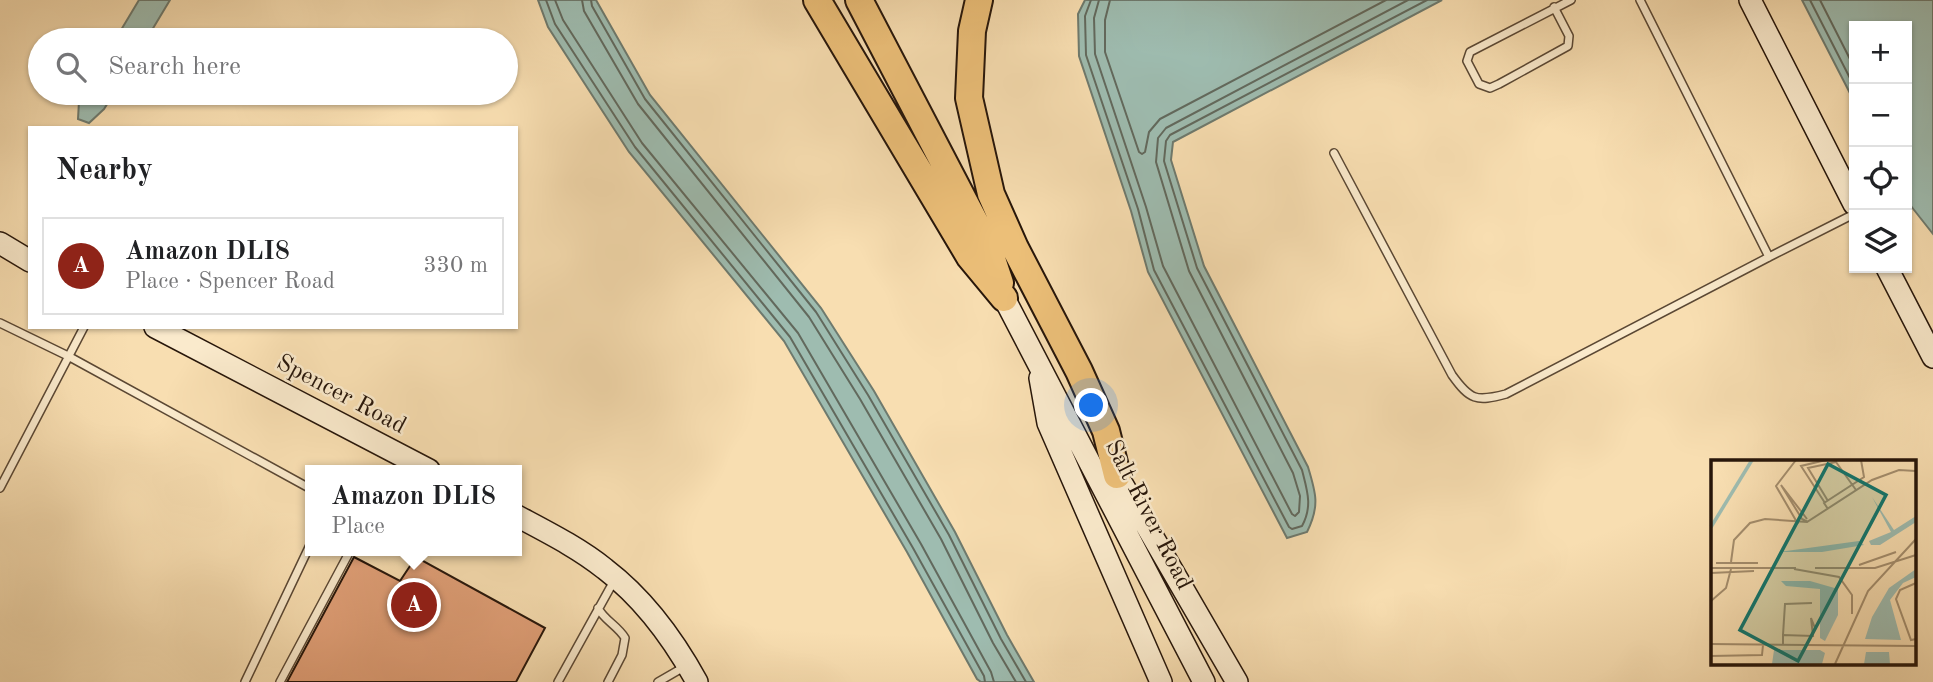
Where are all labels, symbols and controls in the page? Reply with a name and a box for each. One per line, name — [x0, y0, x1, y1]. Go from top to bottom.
map controls — [1849, 21, 1912, 273]
button: + — [1849, 21, 1912, 84]
search box — [28, 28, 518, 105]
icon: search — [52, 48, 90, 86]
text: Search here — [108, 54, 241, 80]
button: − — [1849, 84, 1912, 147]
button: locate — [1849, 147, 1912, 210]
text: Nearby — [56, 156, 153, 186]
button: layers — [1849, 210, 1912, 273]
text: Amazon DLI8 — [125, 239, 290, 265]
text: A — [72, 254, 90, 277]
text: 330 m — [423, 254, 488, 277]
text: Place · Spencer Road — [125, 270, 335, 293]
street label: Spencer Road — [272, 351, 410, 439]
your location — [1074, 388, 1108, 422]
street label: Salt River Road — [1100, 436, 1196, 594]
inset map — [1711, 460, 1916, 664]
popup — [305, 465, 522, 556]
text: Amazon DLI8 — [331, 484, 496, 510]
text: Place — [331, 515, 385, 538]
pin: A — [391, 579, 437, 631]

